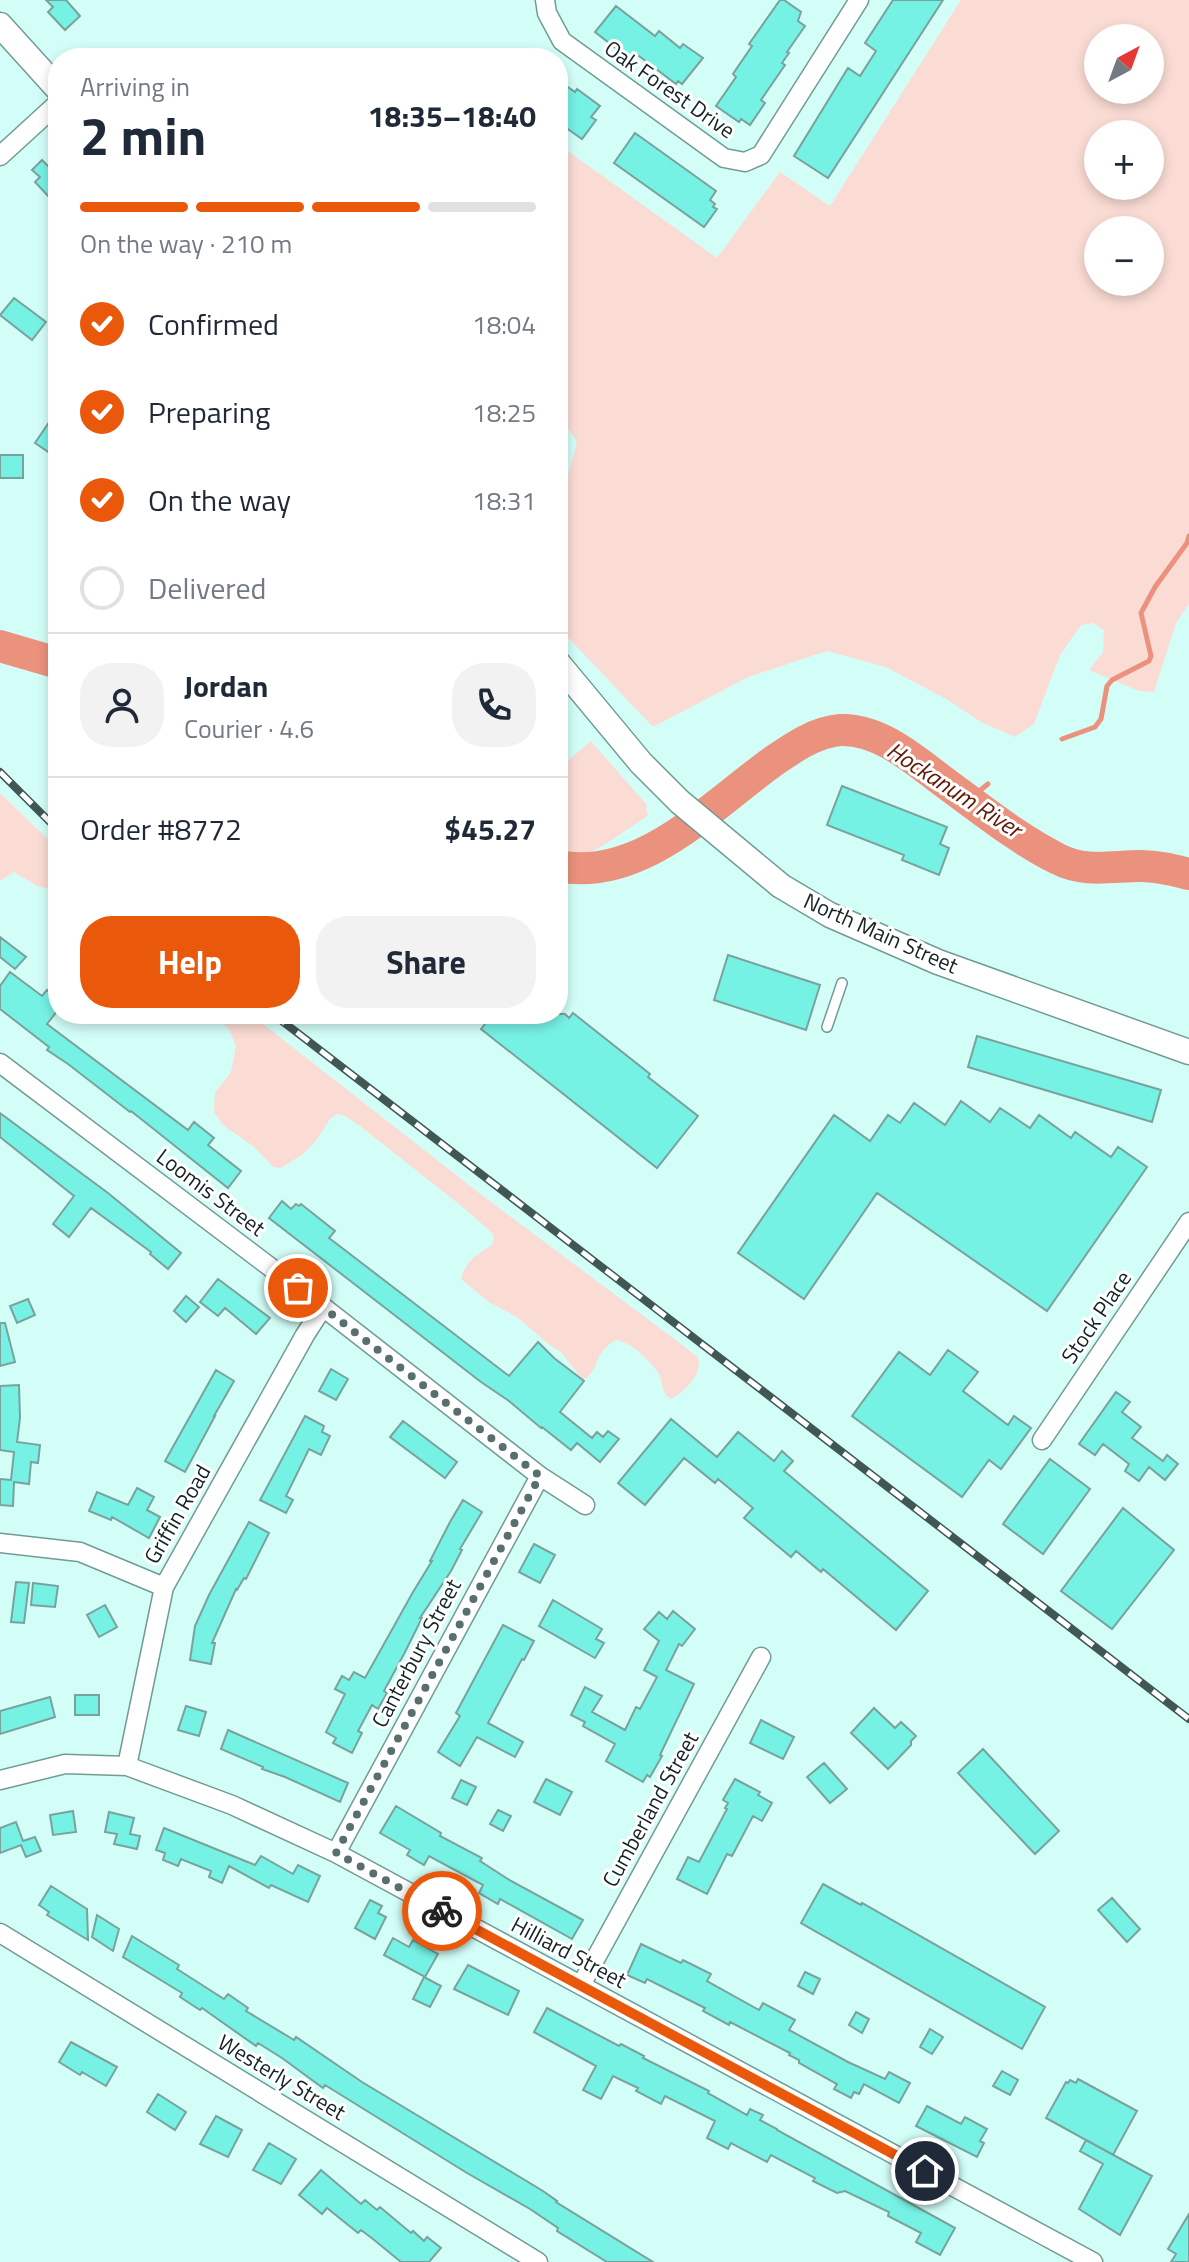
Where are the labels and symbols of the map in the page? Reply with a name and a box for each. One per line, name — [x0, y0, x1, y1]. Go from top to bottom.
north arrow — [1084, 24, 1164, 104]
street label: Oak Forest Drive — [598, 31, 742, 147]
water label: Hockanum River — [880, 732, 1032, 848]
street label: North Main Street — [798, 884, 964, 982]
street label: Loomis Street — [149, 1140, 273, 1244]
pin — [264, 1254, 332, 1322]
street label: Stock Place — [1052, 1264, 1140, 1370]
street label: Griffin Road — [135, 1458, 219, 1570]
street label: Canterbury Street — [362, 1572, 470, 1733]
street label: Cumberland Street — [593, 1725, 707, 1893]
courier — [402, 1871, 482, 1951]
street label: Hilliard Street — [505, 1907, 633, 1997]
street label: Westerly Street — [211, 2025, 353, 2129]
pin — [891, 2137, 959, 2205]

